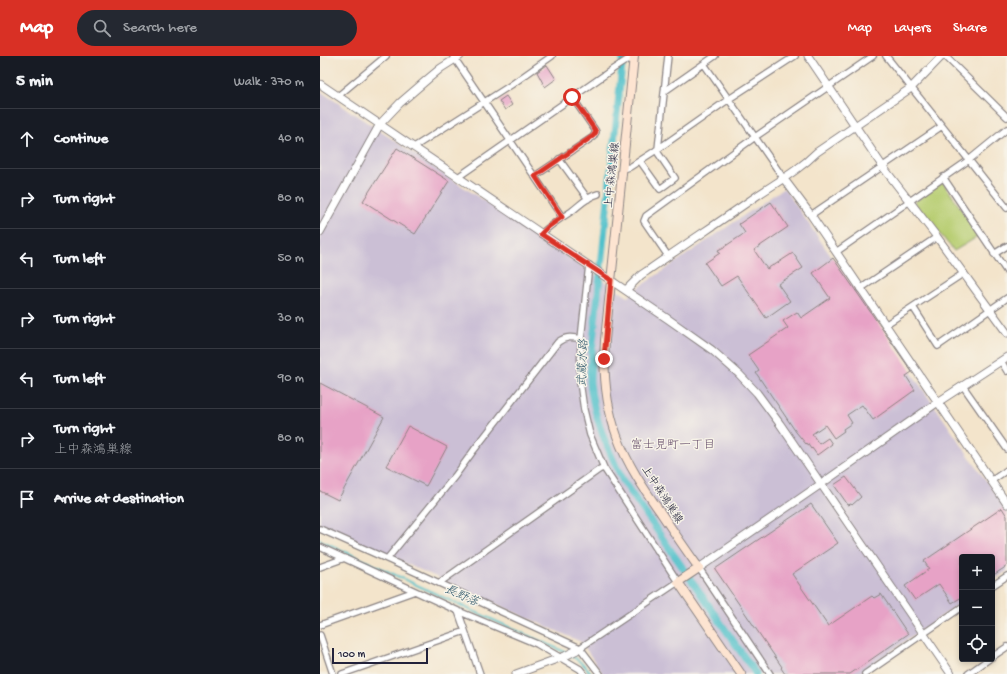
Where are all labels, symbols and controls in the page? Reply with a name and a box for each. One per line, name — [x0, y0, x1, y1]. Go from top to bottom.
search box — [77, 10, 357, 46]
text: Map — [20, 17, 53, 40]
icon: search — [91, 17, 113, 39]
text: Search here — [123, 19, 197, 37]
text: Map — [848, 20, 872, 37]
text: Layers — [894, 20, 931, 37]
text: Share — [953, 20, 987, 37]
text: 5 min — [16, 72, 53, 92]
text: Walk · 370 m — [234, 75, 304, 90]
route start — [563, 88, 581, 106]
icon: ahead — [16, 128, 38, 150]
text: Continue — [54, 130, 108, 148]
text: 40 m — [278, 131, 304, 146]
street label: 上中森鴻巣線 — [603, 142, 622, 209]
icon: right — [16, 188, 38, 210]
text: Turn right — [54, 190, 114, 208]
text: 80 m — [277, 191, 304, 206]
icon: left — [16, 248, 38, 270]
text: Turn left — [54, 250, 105, 268]
text: 50 m — [277, 251, 304, 266]
icon: right — [16, 308, 38, 330]
text: Turn right — [54, 310, 114, 328]
text: 30 m — [278, 311, 304, 326]
water label: 武蔵水路 — [575, 338, 592, 387]
route end — [595, 350, 613, 368]
icon: left — [16, 368, 38, 390]
text: Turn left — [54, 370, 105, 388]
text: 90 m — [278, 371, 304, 386]
text: Turn right — [54, 420, 114, 438]
icon: right — [16, 428, 38, 450]
text: 80 m — [277, 431, 304, 446]
district label: 富士見町一丁目 — [631, 438, 715, 453]
text: 上中森鴻巣線 — [54, 443, 132, 458]
street label: 上中森鴻巣線 — [638, 464, 685, 526]
icon: arrive — [16, 488, 38, 510]
text: Arrive at destination — [54, 490, 184, 508]
map controls — [959, 554, 995, 662]
button: + — [959, 554, 995, 590]
water label: 長野落 — [442, 582, 482, 611]
button: − — [959, 590, 995, 626]
button: locate — [959, 626, 995, 662]
scale bar — [332, 646, 428, 665]
text: 100 m — [338, 649, 365, 661]

